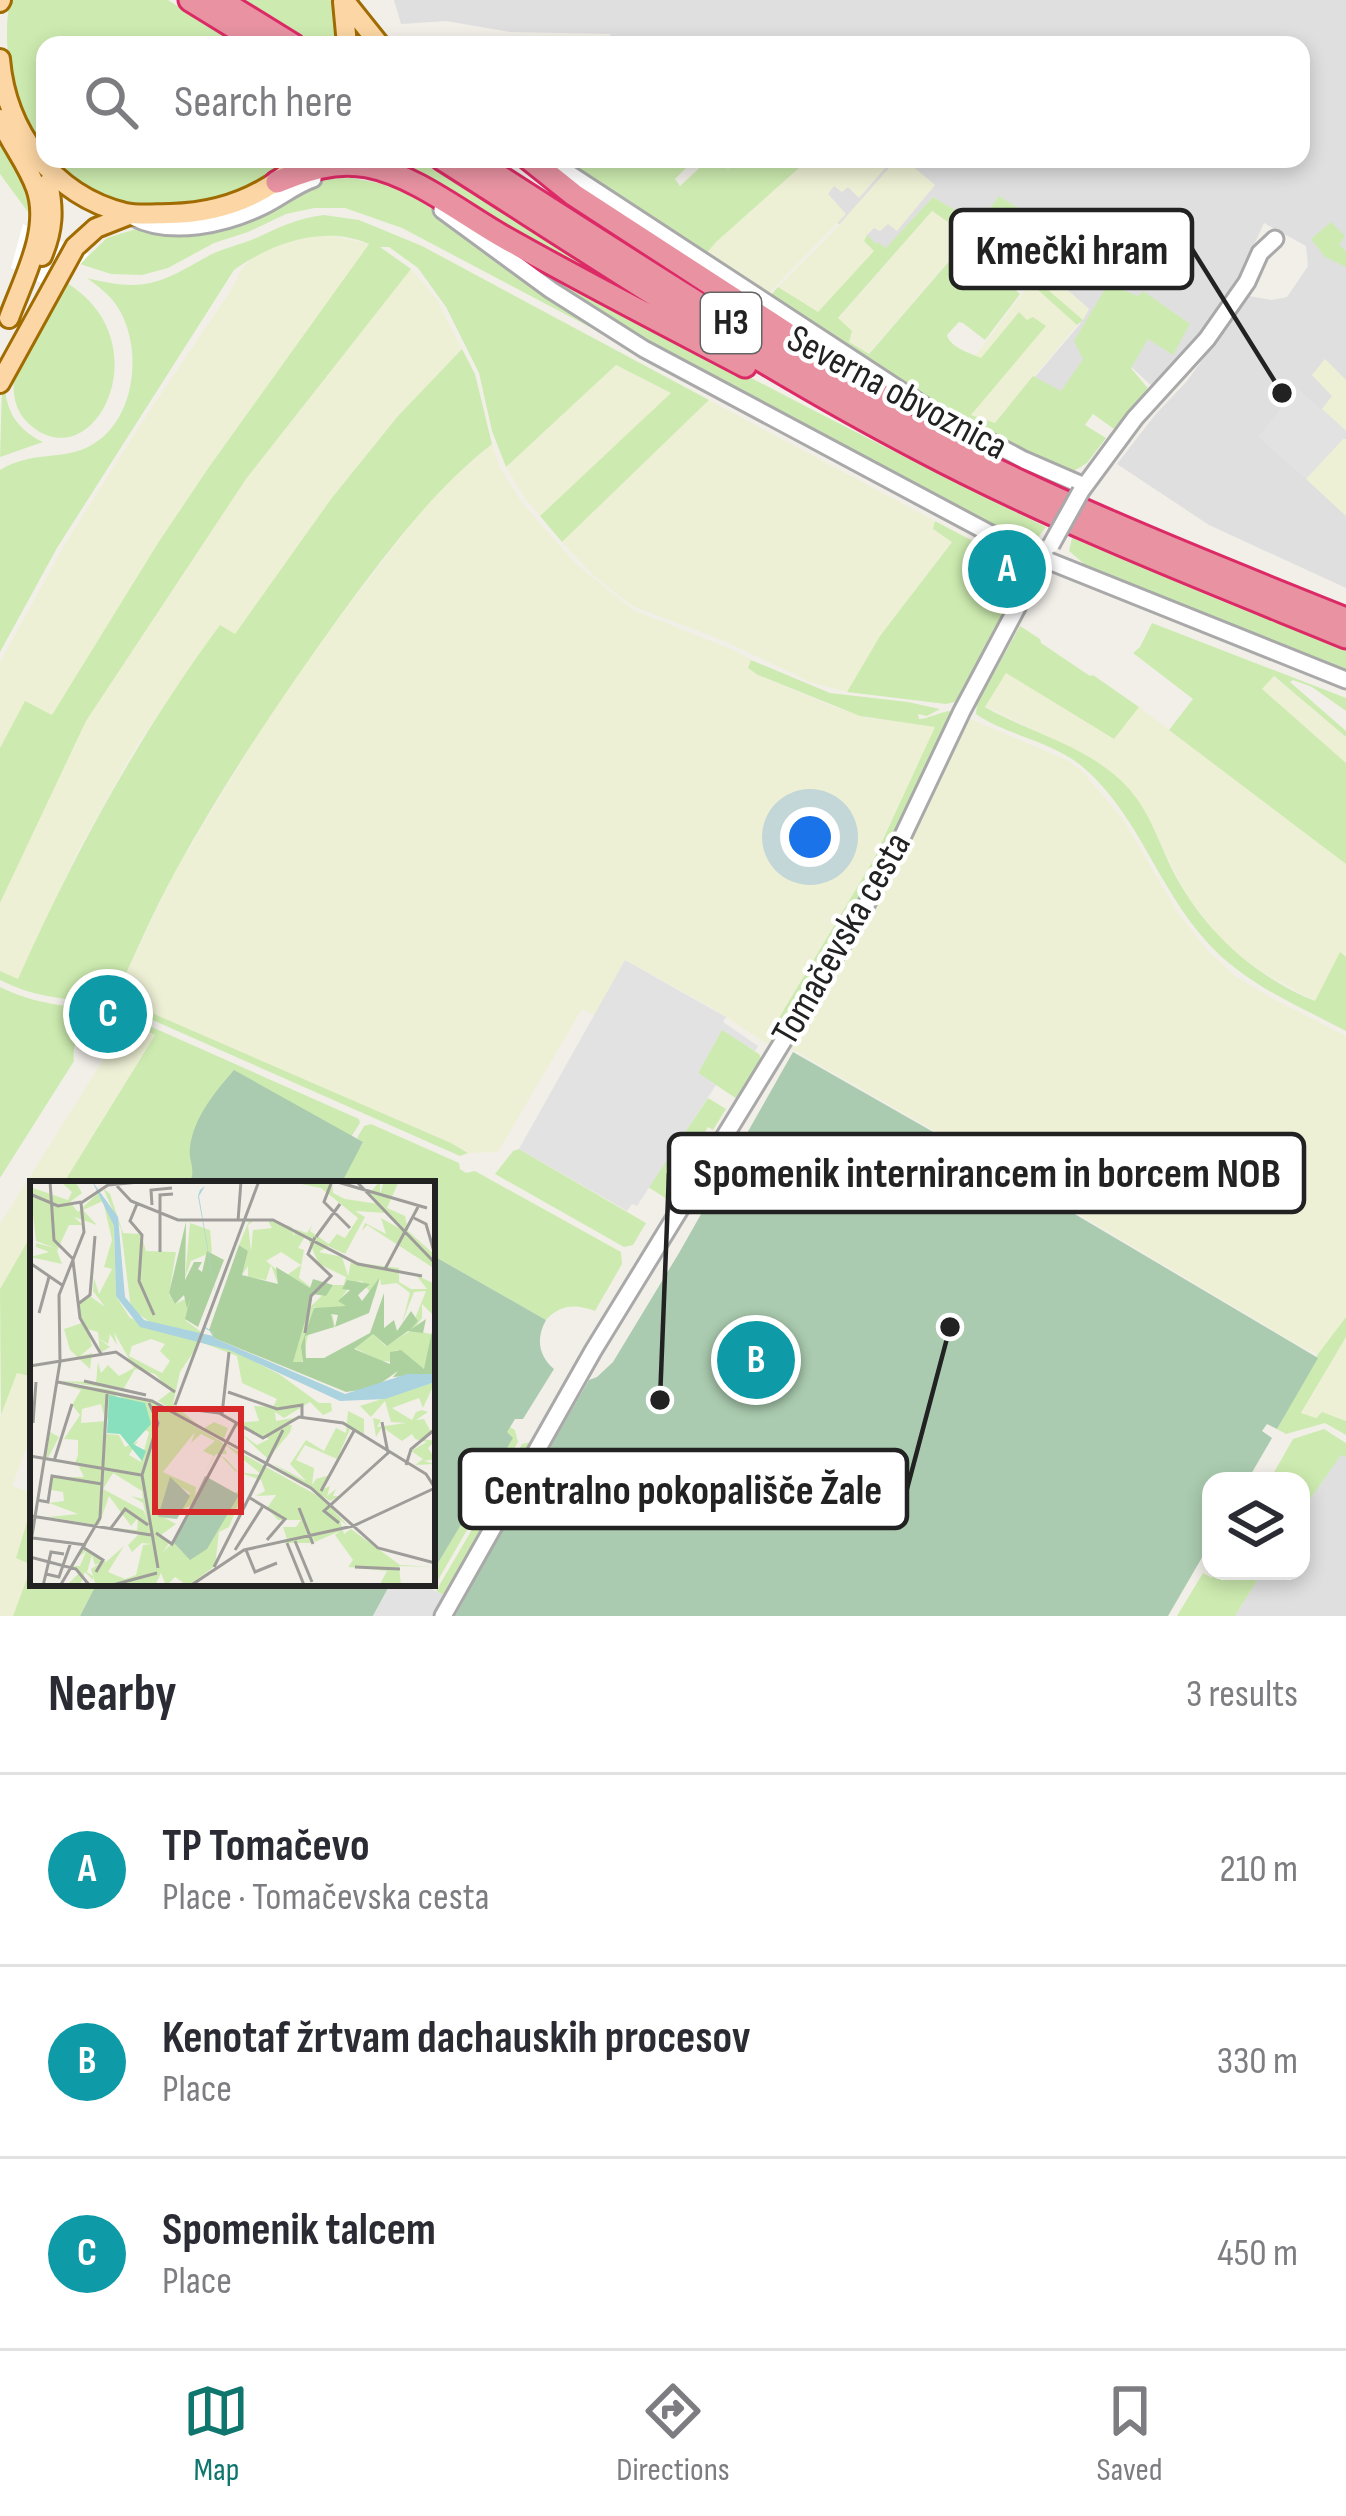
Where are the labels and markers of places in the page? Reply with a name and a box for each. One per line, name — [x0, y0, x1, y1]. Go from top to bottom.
callout: Kmečki hram — [951, 210, 1192, 288]
pin: A — [968, 524, 1046, 614]
pin: C — [69, 969, 147, 1059]
callout: Spomenik internirancem in borcem NOB — [669, 1134, 1304, 1212]
pin: B — [717, 1315, 795, 1405]
callout: Centralno pokopališče Žale — [460, 1450, 907, 1528]

